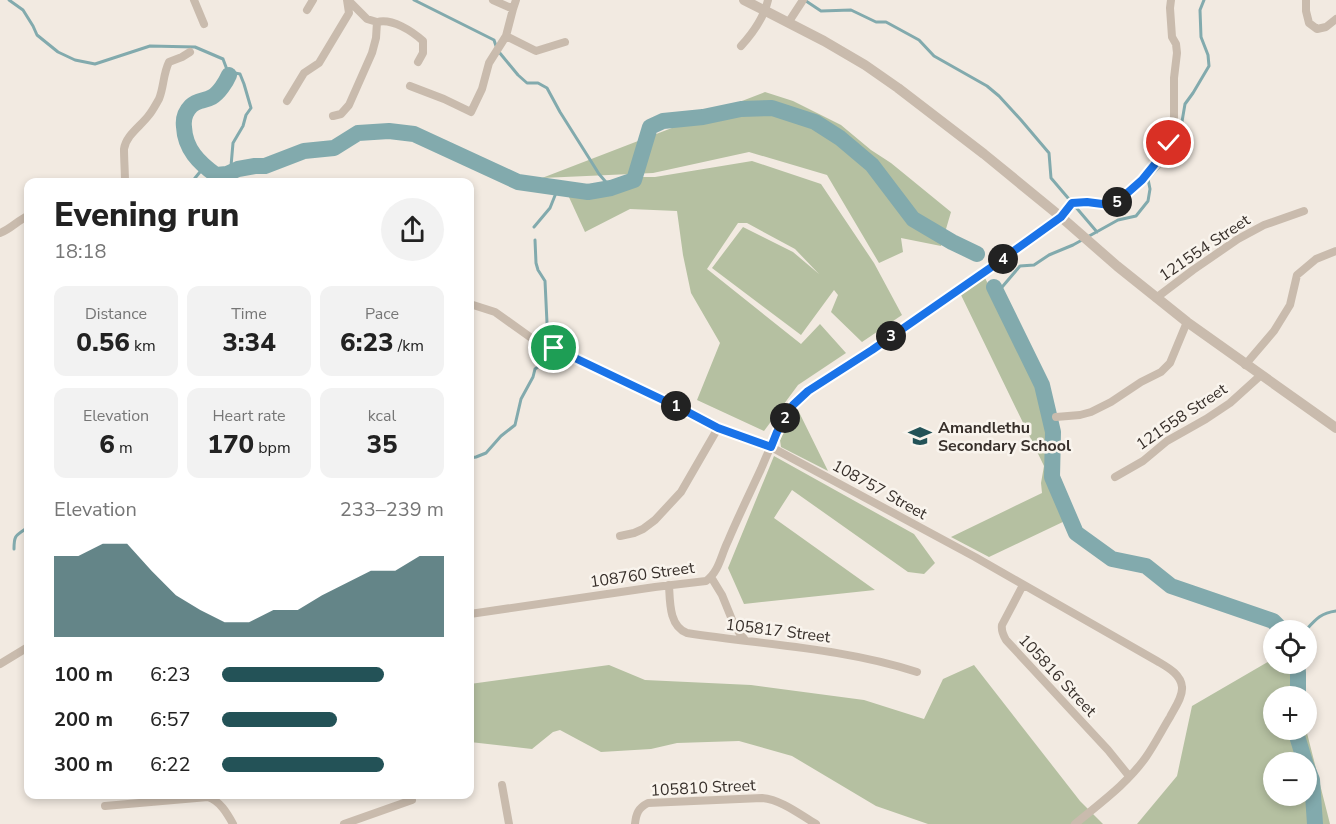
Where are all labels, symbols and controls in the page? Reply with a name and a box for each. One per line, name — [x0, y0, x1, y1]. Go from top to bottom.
pin — [1143, 117, 1194, 168]
icon: check — [1152, 126, 1185, 159]
pin: 5 — [1102, 187, 1132, 217]
text: 5 — [1112, 191, 1122, 213]
text: Evening run — [54, 193, 239, 238]
button: share — [381, 198, 444, 261]
street label: 121554 Street — [1155, 209, 1255, 286]
text: 18:18 — [54, 238, 107, 265]
pin: 4 — [988, 244, 1018, 274]
text: 4 — [998, 248, 1008, 270]
text: Distance — [85, 303, 147, 325]
text: Time — [231, 303, 267, 325]
text: Pace — [365, 303, 399, 325]
pin: 3 — [876, 321, 906, 351]
pin — [528, 322, 579, 373]
text: 0.56 — [76, 325, 130, 360]
text: 3:34 — [222, 325, 276, 360]
text: 6:23 — [340, 325, 394, 360]
text: 3 — [886, 325, 896, 347]
icon: arrive — [537, 331, 570, 364]
text: km — [130, 335, 156, 357]
text: /km — [394, 335, 424, 357]
street label: 121558 Street — [1132, 378, 1232, 455]
pin: 1 — [661, 391, 691, 421]
text: 1 — [671, 395, 681, 417]
pin: 2 — [770, 403, 800, 433]
text: Elevation — [83, 405, 149, 427]
text: Heart rate — [212, 405, 286, 427]
text: kcal — [368, 405, 396, 427]
text: 2 — [780, 407, 790, 429]
place label: Amandlethu Secondary School — [938, 417, 1071, 457]
school or university icon: Amandlethu Secondary School — [907, 423, 933, 449]
text: 6 — [99, 427, 115, 462]
text: 170 — [207, 427, 254, 462]
text: 35 — [366, 427, 398, 462]
text: m — [115, 437, 133, 459]
text: bpm — [254, 437, 291, 459]
street label: 108757 Street — [828, 455, 931, 525]
text: Elevation — [54, 496, 137, 523]
text: 233–239 m — [340, 496, 444, 523]
street label: 108760 Street — [588, 557, 696, 593]
street label: 105817 Street — [724, 614, 832, 648]
map controls — [1263, 620, 1317, 806]
button: locate — [1263, 620, 1317, 674]
street label: 105816 Street — [1013, 630, 1102, 722]
text: 100 m — [54, 661, 113, 688]
text: 6:23 — [150, 661, 191, 688]
button: + — [1263, 686, 1317, 740]
text: 200 m — [54, 706, 113, 733]
text: 6:57 — [150, 706, 191, 733]
text: 300 m — [54, 751, 113, 778]
text: 6:22 — [150, 751, 191, 778]
button: − — [1263, 752, 1317, 806]
street label: 105810 Street — [650, 774, 757, 802]

